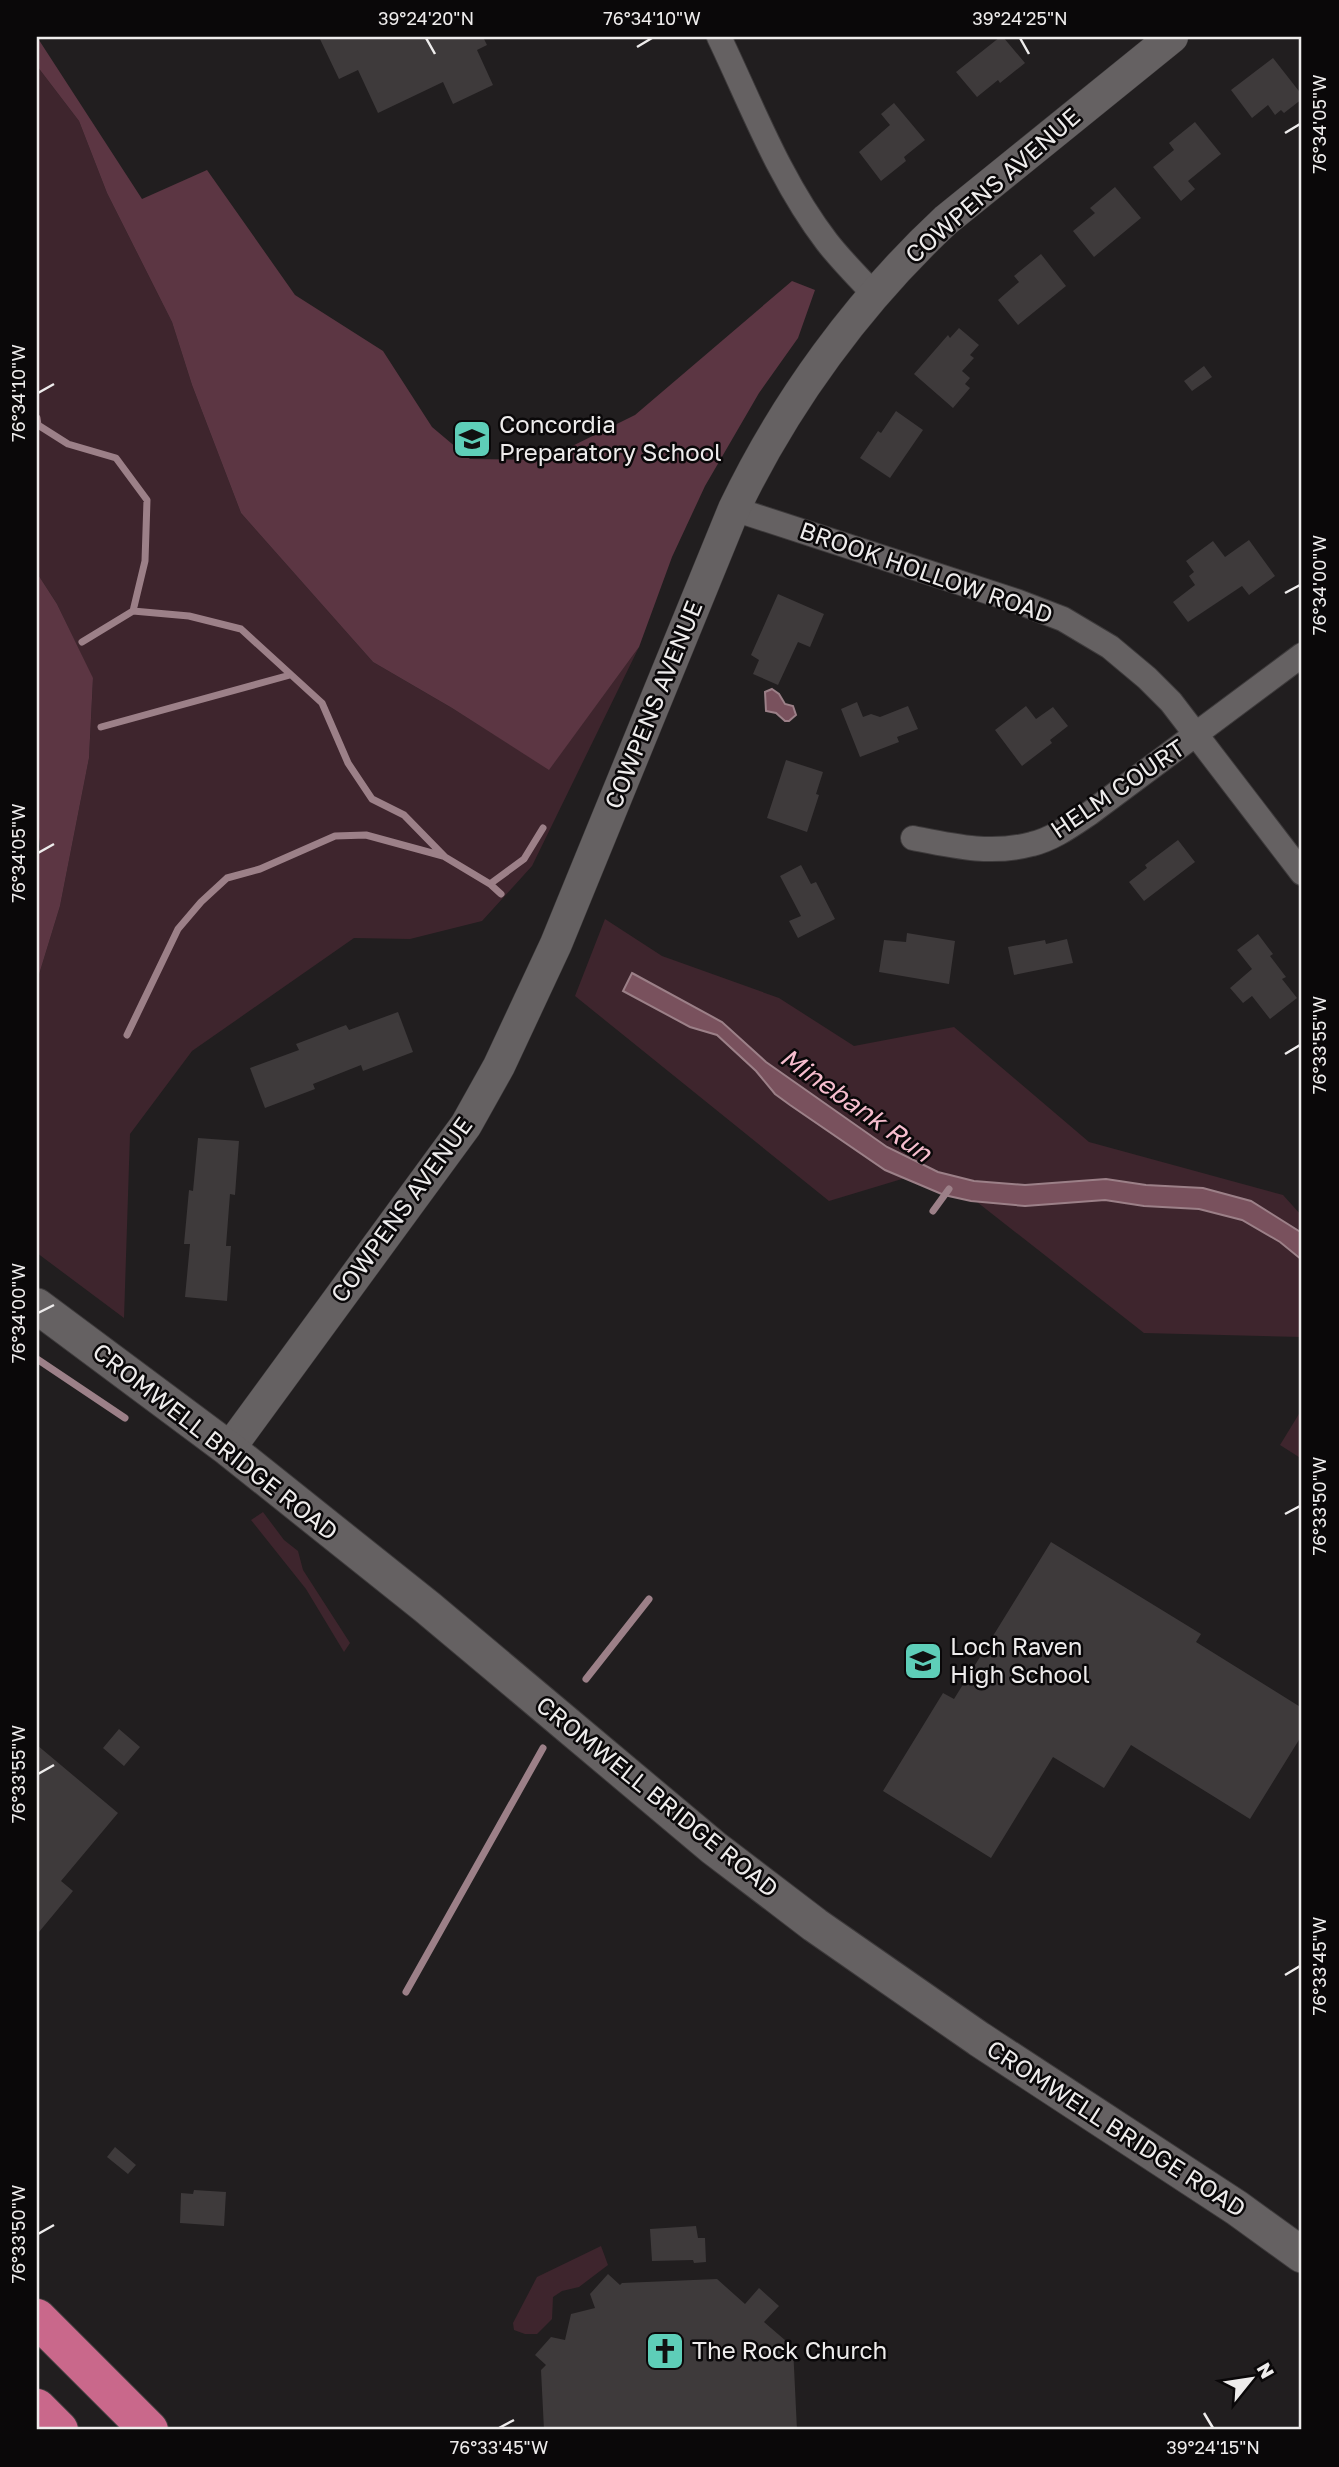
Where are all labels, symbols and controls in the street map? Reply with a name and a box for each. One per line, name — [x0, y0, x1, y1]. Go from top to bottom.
text: 39°24'20"N — [378, 7, 474, 29]
text: 76°34'10"W — [603, 7, 701, 29]
text: 39°24'25"N — [972, 7, 1068, 29]
text: 76°34'05"W — [1308, 74, 1330, 174]
street label: COWPENS AVENUE — [899, 101, 1085, 269]
text: 76°34'10"W — [7, 344, 29, 442]
place label: Concordia Preparatory School — [499, 409, 722, 466]
school or university icon: Concordia Preparatory School — [451, 418, 493, 460]
street label: BROOK HOLLOW ROAD — [796, 515, 1057, 629]
text: 76°34'00"W — [1308, 535, 1330, 635]
street label: COWPENS AVENUE — [598, 596, 708, 813]
street label: HELM COURT — [1044, 732, 1190, 843]
text: 76°34'05"W — [7, 803, 29, 903]
text: 76°33'55"W — [1308, 996, 1330, 1094]
water label: Minebank Run — [775, 1041, 939, 1169]
street label: COWPENS AVENUE — [324, 1111, 478, 1307]
text: 76°34'00"W — [7, 1263, 29, 1363]
street label: CROMWELL BRIDGE ROAD — [88, 1336, 344, 1545]
text: 76°33'50"W — [1308, 1457, 1330, 1555]
place label: Loch Raven High School — [950, 1631, 1090, 1688]
school or university icon: Loch Raven High School — [902, 1640, 944, 1682]
street label: CROMWELL BRIDGE ROAD — [531, 1689, 785, 1902]
text: 76°33'55"W — [7, 1725, 29, 1823]
text: 76°33'45"W — [1308, 1917, 1330, 2015]
street label: CROMWELL BRIDGE ROAD — [982, 2033, 1252, 2222]
text: 76°33'50"W — [7, 2185, 29, 2283]
church icon: The Rock Church — [644, 2330, 686, 2372]
place label: The Rock Church — [692, 2335, 887, 2364]
north arrow — [1216, 2344, 1286, 2414]
text: N — [1253, 2358, 1280, 2382]
text: 76°33'45"W — [450, 2436, 548, 2458]
text: 39°24'15"N — [1166, 2436, 1260, 2458]

